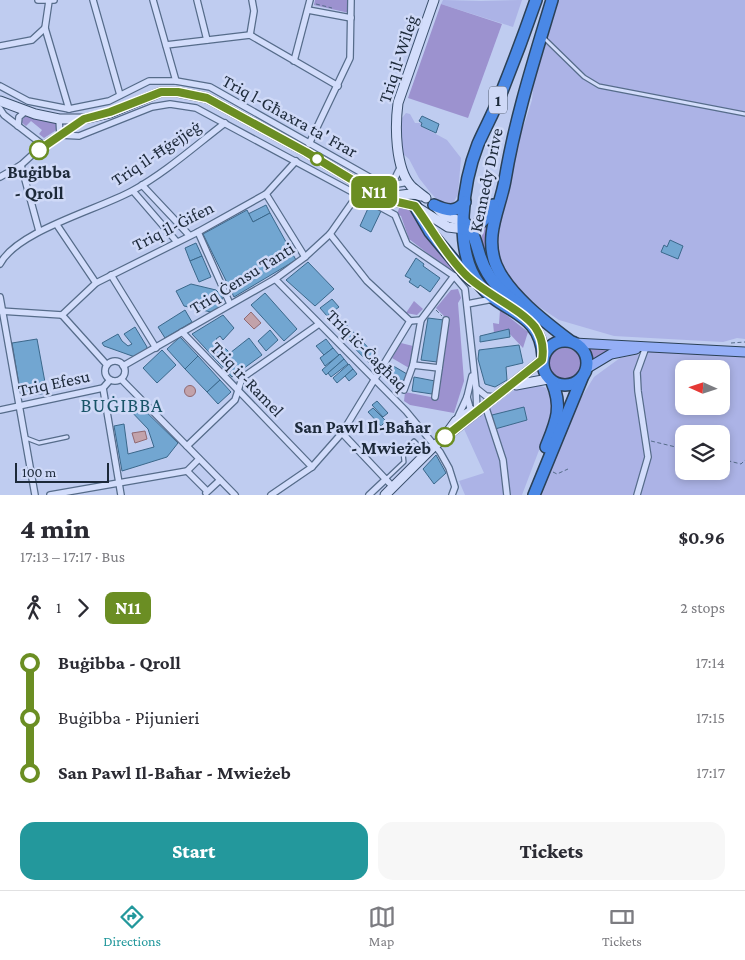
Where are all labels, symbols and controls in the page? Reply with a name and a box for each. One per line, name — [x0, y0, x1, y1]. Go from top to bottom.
street label: Triq il-Wileġ — [374, 12, 422, 106]
street label: Triq l-Għaxra ta' Frar — [219, 70, 362, 162]
road number: 1 — [489, 86, 507, 114]
street label: Triq il-Ħġejjeġ — [108, 116, 205, 191]
street label: Kennedy Drive — [465, 126, 507, 234]
marker: Buġibba - Qroll — [29, 140, 49, 160]
unlabelled marker — [310, 152, 324, 166]
place label: Buġibba - Qroll — [7, 162, 71, 203]
line badge: N11 — [345, 176, 403, 208]
text: N11 — [361, 182, 387, 202]
street label: Triq il-Ġifen — [129, 197, 217, 255]
street label: Triq Ċensu Tanti — [186, 238, 298, 318]
street label: Triq iċ-Ċagħaq — [322, 305, 412, 395]
street label: Triq ir-Ramel — [206, 337, 288, 421]
north arrow — [675, 360, 730, 415]
map controls — [675, 360, 730, 480]
street label: Triq Efesu — [16, 366, 92, 400]
district label: BUĠIBBA — [81, 394, 163, 416]
place label: San Pawl Il-Baħar - Mwieżeb — [294, 417, 431, 458]
button: layers — [675, 425, 730, 480]
marker: San Pawl Il-Baħar - Mwieżeb — [435, 427, 455, 447]
scale bar — [15, 460, 109, 483]
text: 100 m — [22, 464, 56, 480]
text: 4 min — [20, 513, 90, 544]
text: $0.96 — [679, 527, 725, 548]
text: 17:13 – 17:17 · Bus — [20, 548, 125, 565]
icon: walk — [20, 594, 48, 622]
icon: forward — [69, 594, 97, 622]
text: N11 — [115, 598, 141, 618]
text: 1 — [56, 599, 61, 616]
text: 2 stops — [680, 599, 725, 616]
text: Buġibba - Qroll — [58, 652, 181, 673]
text: 17:14 — [695, 654, 725, 671]
text: Buġibba - Pijunieri — [58, 707, 200, 728]
text: 17:15 — [696, 709, 725, 726]
text: San Pawl Il-Baħar - Mwieżeb — [58, 762, 291, 783]
text: 17:17 — [696, 764, 725, 781]
button: Start — [20, 822, 368, 880]
button: Tickets — [378, 822, 725, 880]
tab: Directions — [103, 903, 161, 949]
tab: Map — [368, 903, 396, 949]
tab: Tickets — [602, 903, 642, 949]

